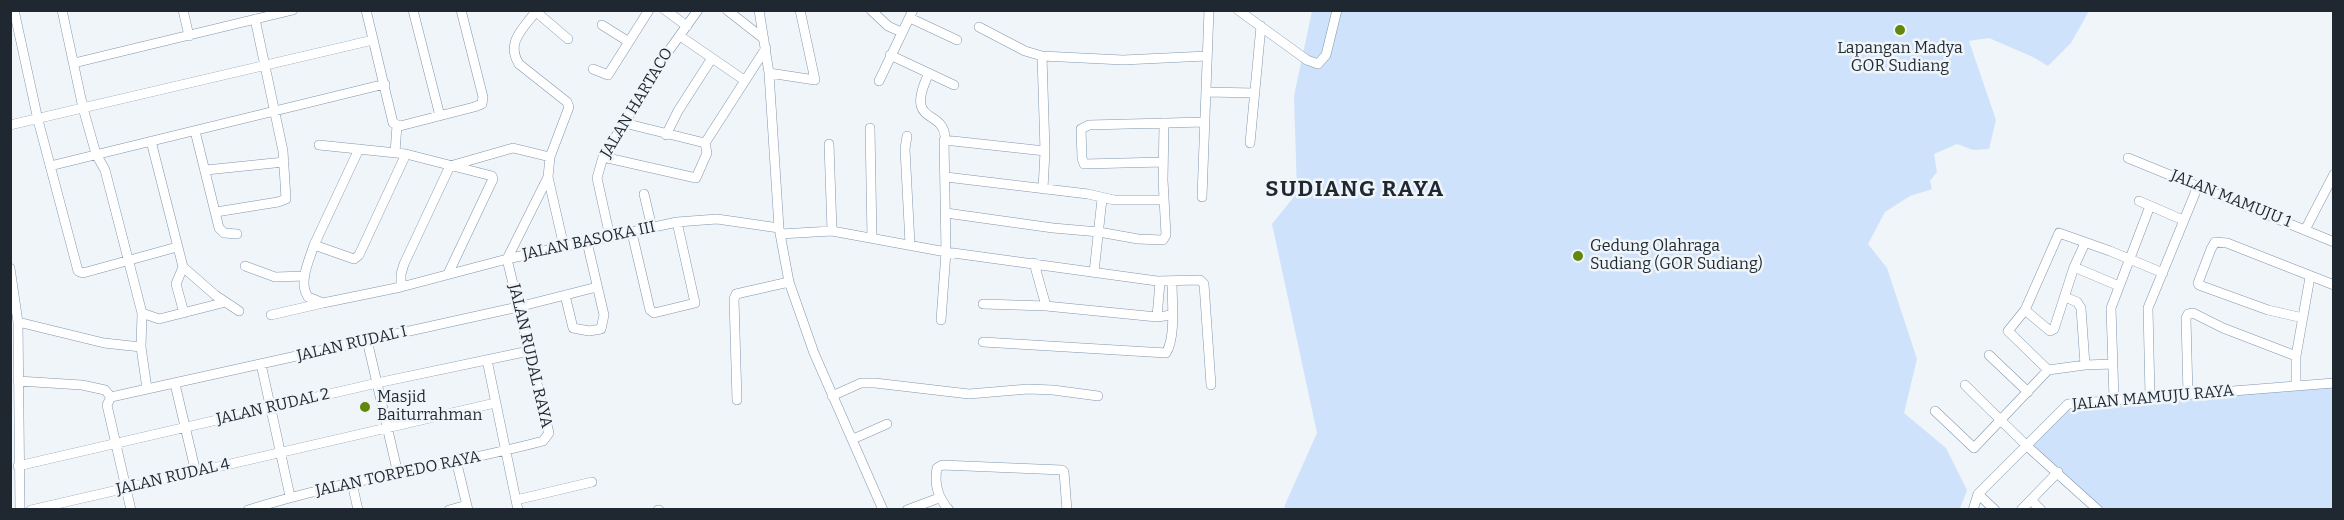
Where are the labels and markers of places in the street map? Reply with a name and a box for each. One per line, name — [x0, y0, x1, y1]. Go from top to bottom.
marker: Lapangan Madya GOR Sudiang — [1893, 23, 1907, 37]
place label: Lapangan Madya GOR Sudiang — [1837, 39, 1963, 77]
place label: Gedung Olahraga Sudiang (GOR Sudiang) — [1590, 237, 1763, 275]
marker: Gedung Olahraga Sudiang (GOR Sudiang) — [1571, 249, 1585, 263]
place label: Masjid Baiturrahman — [377, 388, 482, 426]
marker: Masjid Baiturrahman — [358, 400, 372, 414]

